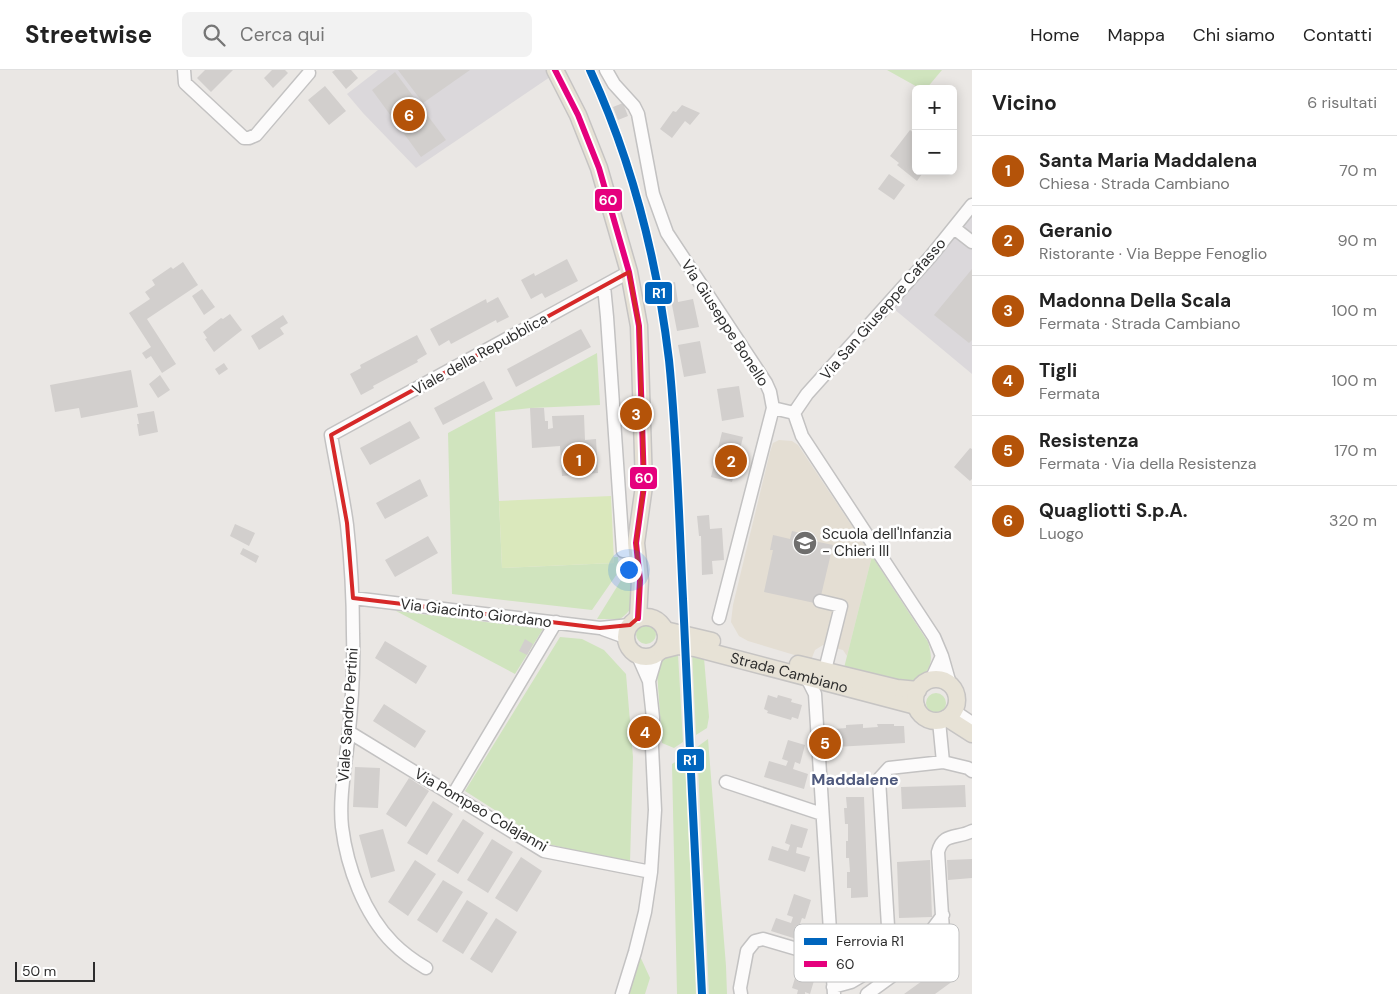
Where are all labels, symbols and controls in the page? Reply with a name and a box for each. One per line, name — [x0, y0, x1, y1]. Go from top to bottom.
search box — [182, 12, 532, 57]
text: Streetwise — [25, 19, 152, 50]
icon: search — [200, 21, 228, 49]
text: Cerca qui — [240, 22, 325, 47]
text: Home — [1030, 23, 1080, 47]
text: Mappa — [1108, 23, 1165, 47]
text: Chi siamo — [1193, 23, 1275, 47]
text: Contatti — [1303, 23, 1372, 47]
map controls — [912, 85, 957, 175]
button: + — [912, 85, 957, 130]
text: Vicino — [992, 89, 1057, 117]
text: 6 risultati — [1307, 92, 1377, 113]
pin: 6 — [393, 96, 425, 134]
button: − — [912, 130, 957, 175]
text: Santa Maria Maddalena — [1039, 148, 1257, 173]
text: 1 — [1005, 160, 1011, 181]
text: 70 m — [1339, 160, 1377, 181]
text: Chiesa · Strada Cambiano — [1039, 173, 1230, 194]
line badge: 60 — [594, 188, 623, 212]
text: 60 — [599, 191, 618, 209]
text: Geranio — [1039, 218, 1113, 243]
text: 2 — [1003, 230, 1013, 251]
text: 90 m — [1337, 230, 1377, 251]
street label: Via San Giuseppe Cafasso — [816, 234, 950, 384]
text: Ristorante · Via Beppe Fenoglio — [1039, 243, 1267, 264]
street label: Via Giuseppe Bonello — [676, 256, 774, 390]
line badge: R1 — [644, 281, 673, 305]
text: R1 — [652, 284, 666, 302]
text: Madonna Della Scala — [1039, 288, 1231, 313]
text: 3 — [1003, 300, 1013, 321]
text: 100 m — [1332, 300, 1377, 321]
street label: Viale della Repubblica — [409, 308, 551, 400]
text: Fermata · Strada Cambiano — [1039, 313, 1240, 334]
text: Tigli — [1039, 358, 1077, 383]
text: 4 — [1003, 370, 1013, 391]
text: 100 m — [1332, 370, 1377, 391]
text: Fermata — [1039, 383, 1100, 404]
pin: 3 — [620, 395, 652, 433]
text: Resistenza — [1039, 428, 1139, 453]
text: 5 — [1003, 440, 1013, 461]
text: 170 m — [1334, 440, 1377, 461]
pin: 1 — [563, 441, 595, 479]
pin: 2 — [715, 442, 747, 480]
text: Fermata · Via della Resistenza — [1039, 453, 1256, 474]
line badge: 60 — [629, 466, 658, 490]
text: 60 — [635, 469, 654, 487]
text: Quagliotti S.p.A. — [1039, 498, 1187, 523]
text: 6 — [1003, 510, 1013, 531]
text: 320 m — [1329, 510, 1377, 531]
text: Luogo — [1039, 523, 1084, 544]
place label: Scuola dell'Infanzia - Chieri III — [822, 524, 952, 561]
school or university icon: Scuola dell'Infanzia - Chieri III — [792, 530, 818, 556]
your location — [616, 557, 642, 583]
street label: Via Giacinto Giordano — [399, 594, 553, 632]
street label: Viale Sandro Pertini — [333, 647, 363, 783]
street label: Strada Cambiano — [728, 648, 850, 698]
pin: 4 — [629, 713, 661, 751]
pin: 5 — [809, 724, 841, 762]
line badge: R1 — [676, 748, 705, 772]
text: R1 — [683, 751, 697, 769]
street label: Via Pompeo Colajanni — [411, 764, 551, 856]
district label: Maddalene — [811, 769, 899, 790]
legend — [794, 924, 959, 982]
text: Ferrovia R1 — [836, 932, 904, 950]
text: 60 — [836, 955, 854, 973]
scale bar — [15, 959, 95, 982]
text: 50 m — [22, 962, 56, 980]

